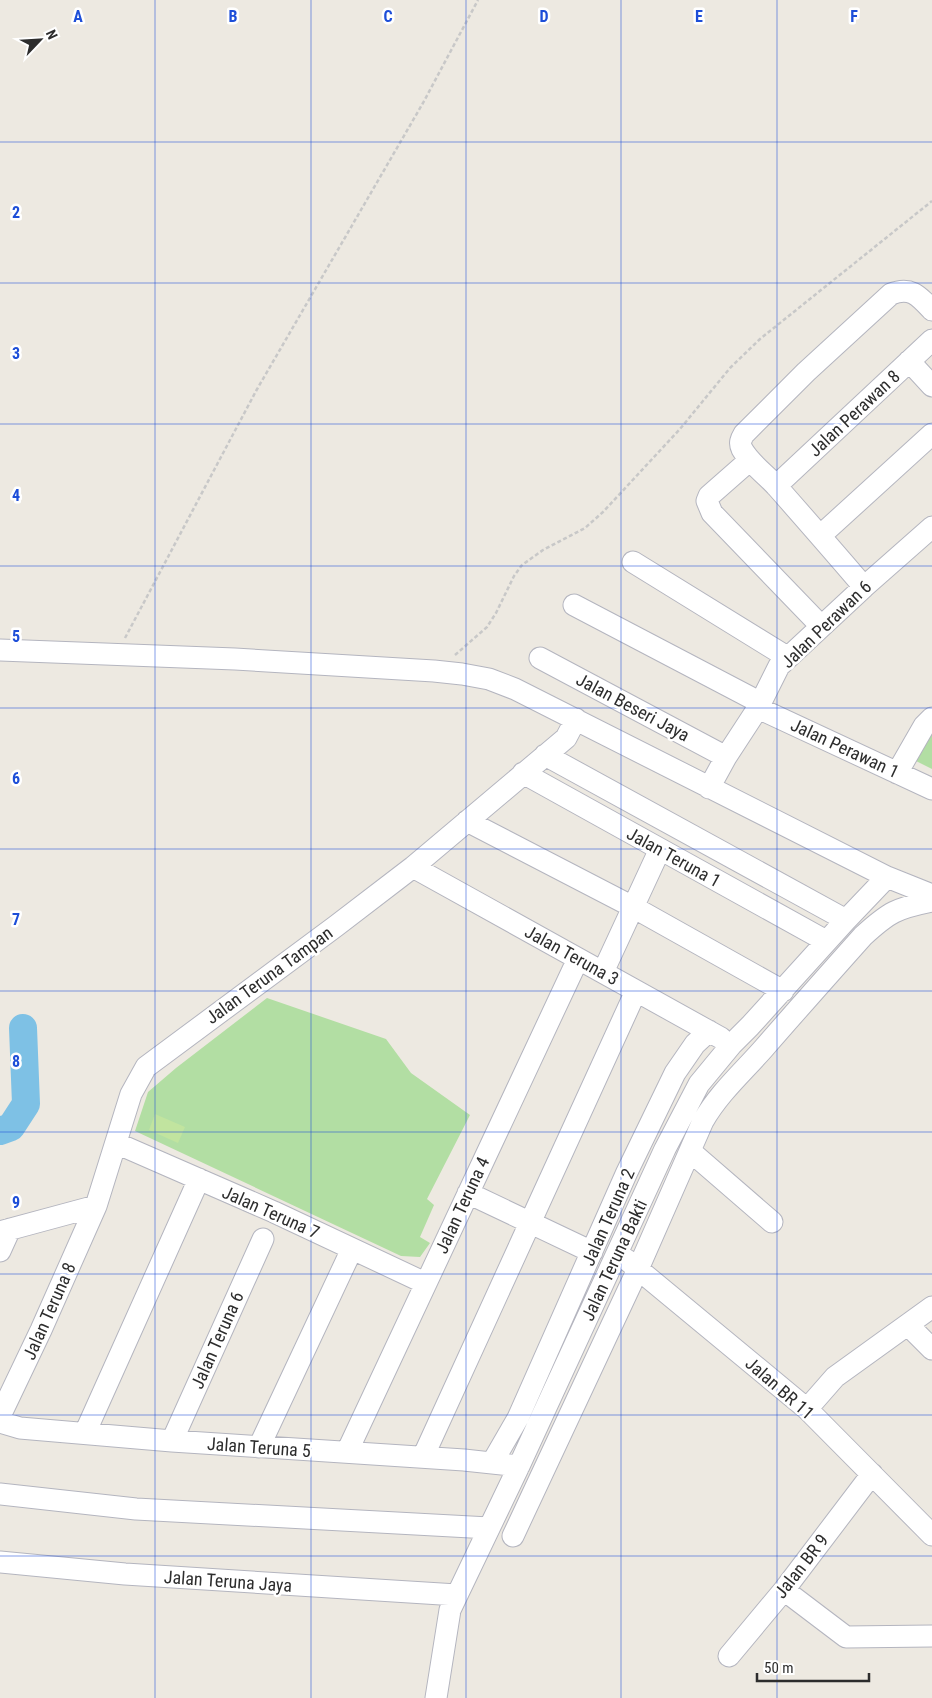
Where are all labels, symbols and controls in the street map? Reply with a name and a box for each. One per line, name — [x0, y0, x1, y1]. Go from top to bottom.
text: A — [73, 7, 83, 26]
text: B — [229, 7, 238, 26]
text: C — [383, 7, 393, 26]
text: D — [539, 7, 549, 26]
text: E — [695, 7, 703, 26]
text: F — [850, 7, 858, 26]
north arrow — [15, 15, 65, 65]
text: N — [43, 27, 61, 42]
text: 2 — [12, 203, 20, 222]
text: 3 — [12, 344, 20, 363]
street label: Jalan Perawan 8 — [804, 365, 904, 461]
text: 4 — [12, 486, 20, 505]
street label: Jalan Perawan 6 — [777, 576, 875, 672]
text: 5 — [12, 627, 20, 646]
street label: Jalan Beseri Jaya — [573, 668, 693, 746]
street label: Jalan Perawan 1 — [788, 714, 902, 782]
text: 6 — [12, 769, 20, 788]
street label: Jalan Teruna 1 — [623, 823, 725, 891]
text: 7 — [12, 910, 20, 929]
street label: Jalan Teruna 3 — [521, 921, 623, 989]
street label: Jalan Teruna Tampan — [202, 922, 336, 1028]
text: 8 — [12, 1052, 20, 1071]
street label: Jalan Teruna 4 — [430, 1153, 494, 1257]
street label: Jalan Teruna 2 — [577, 1165, 639, 1269]
street label: Jalan Teruna 7 — [219, 1181, 323, 1243]
text: 9 — [12, 1193, 20, 1212]
street label: Jalan Teruna Bakti — [577, 1196, 651, 1324]
street label: Jalan Teruna 8 — [18, 1259, 80, 1363]
street label: Jalan Teruna 6 — [186, 1288, 248, 1392]
street label: Jalan BR 11 — [741, 1352, 819, 1424]
street label: Jalan Teruna 5 — [206, 1433, 312, 1461]
street label: Jalan BR 9 — [770, 1530, 832, 1602]
street label: Jalan Teruna Jaya — [163, 1566, 293, 1596]
scale bar — [757, 1650, 870, 1682]
text: 50 m — [764, 1659, 794, 1677]

